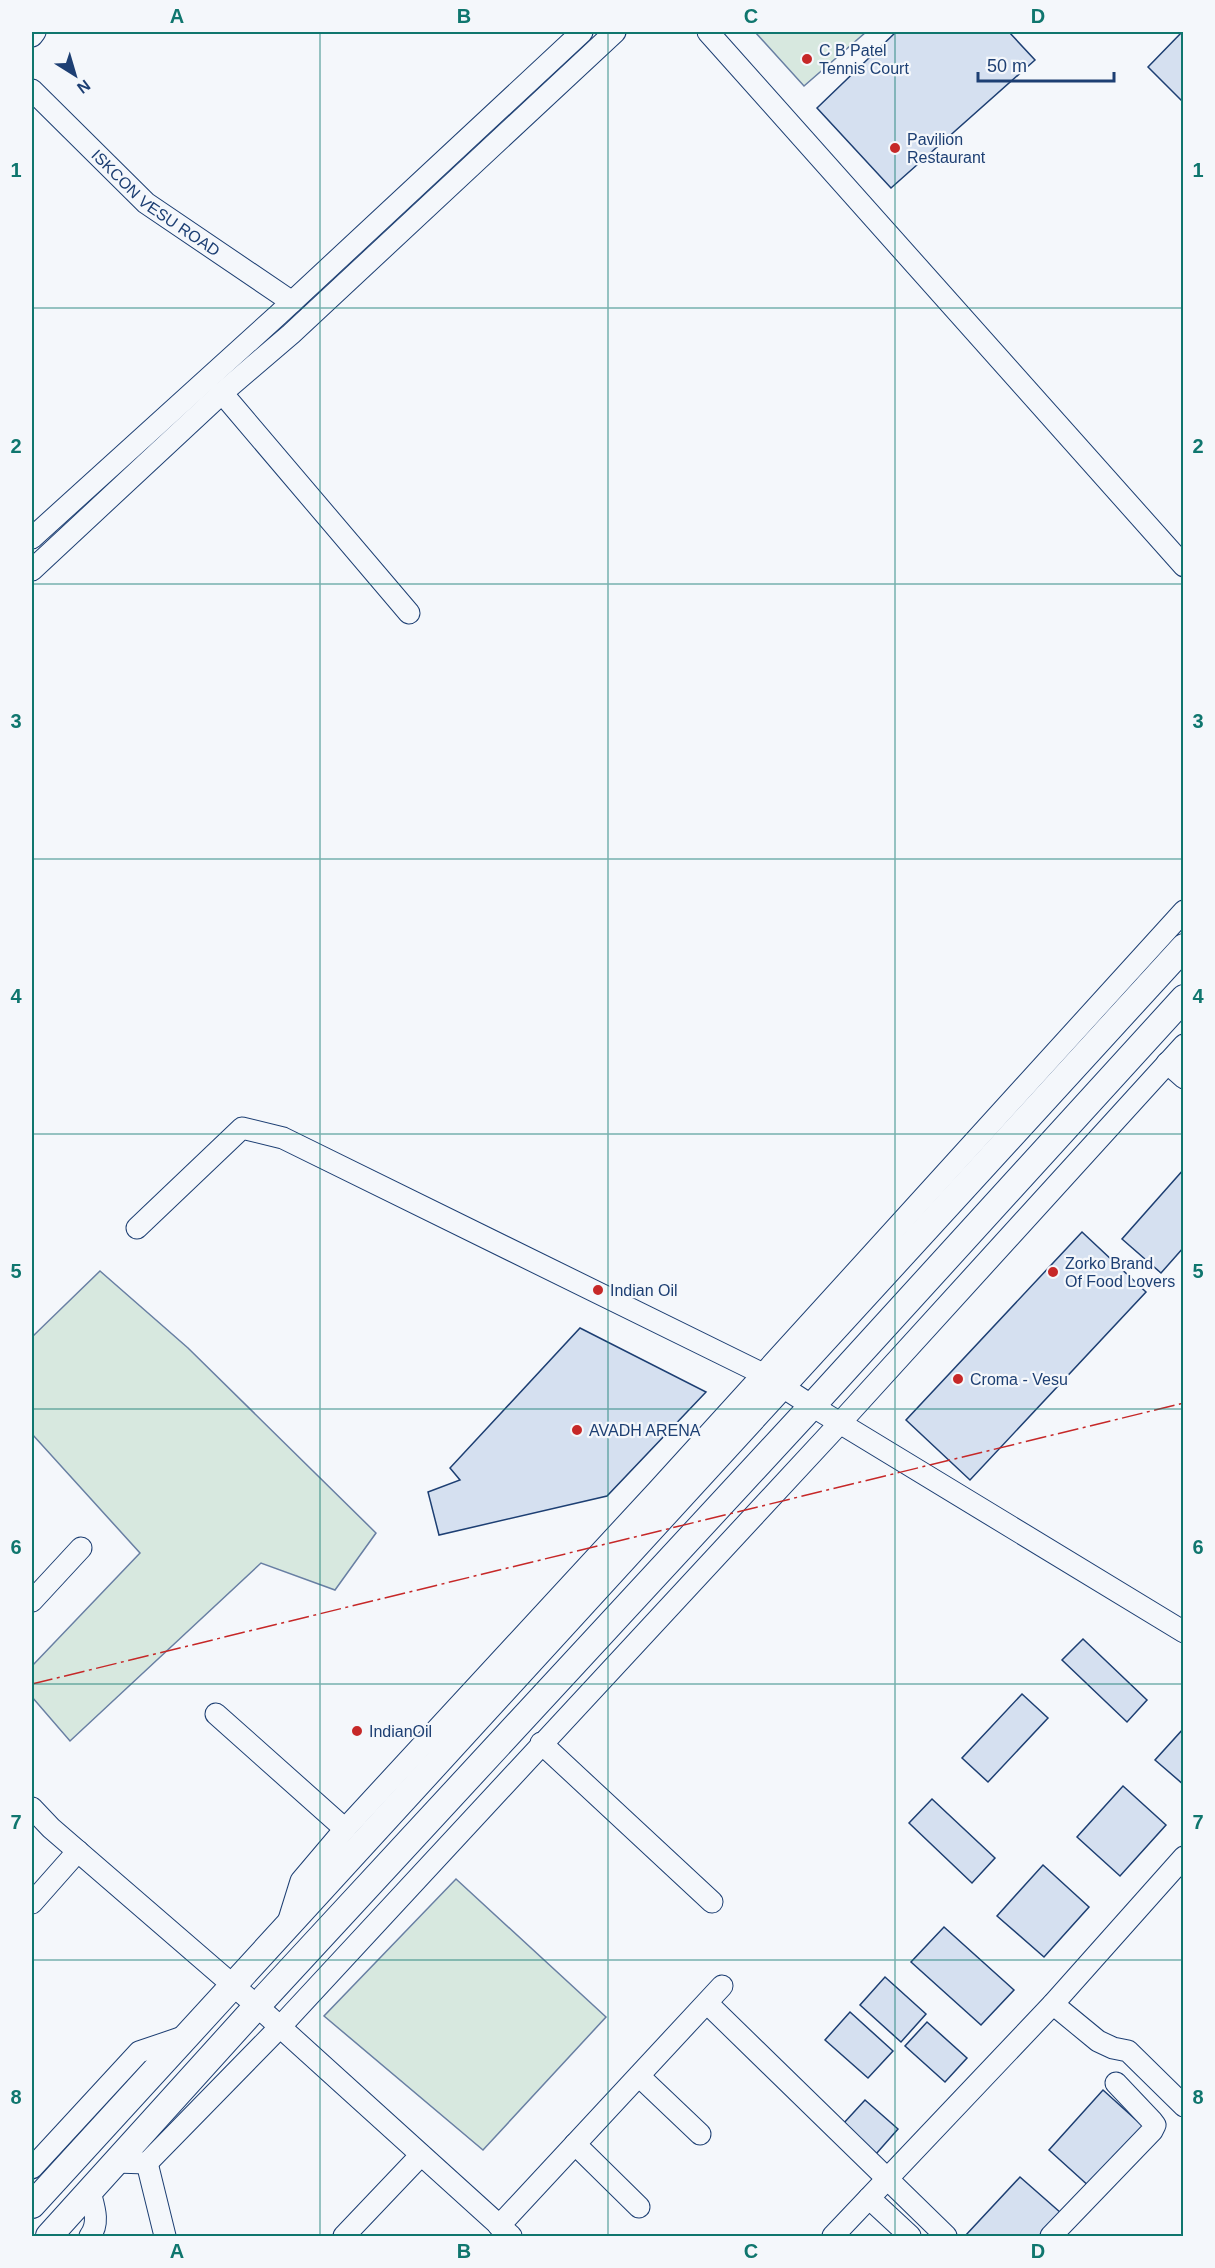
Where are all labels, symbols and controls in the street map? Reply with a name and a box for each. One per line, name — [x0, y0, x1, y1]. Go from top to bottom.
text: A — [170, 5, 184, 27]
text: B — [457, 5, 471, 27]
text: C — [744, 5, 758, 27]
text: D — [1031, 5, 1045, 27]
place label: C B Patel Tennis Court — [819, 42, 909, 77]
north arrow — [45, 45, 105, 105]
scale bar — [978, 45, 1114, 83]
marker: C B Patel Tennis Court — [800, 52, 814, 66]
text: 50 m — [987, 56, 1027, 76]
text: N — [74, 76, 93, 97]
place label: Pavilion Restaurant — [907, 131, 986, 166]
marker: Pavilion Restaurant — [888, 141, 902, 155]
street label: ISKCON VESU ROAD — [88, 146, 223, 259]
text: 1 — [10, 159, 22, 181]
text: 1 — [1192, 159, 1204, 181]
text: 2 — [10, 435, 22, 457]
text: 2 — [1192, 435, 1204, 457]
text: 3 — [10, 710, 22, 732]
text: 3 — [1192, 710, 1204, 732]
text: 4 — [10, 985, 22, 1007]
text: 4 — [1192, 985, 1204, 1007]
place label: Zorko Brand Of Food Lovers — [1065, 1255, 1175, 1290]
text: 5 — [10, 1260, 22, 1282]
text: 5 — [1192, 1260, 1204, 1282]
marker: Zorko Brand Of Food Lovers — [1046, 1265, 1060, 1279]
place label: Indian Oil — [610, 1282, 678, 1299]
marker: Indian Oil — [591, 1283, 605, 1297]
place label: Croma - Vesu — [970, 1371, 1068, 1388]
marker: Croma - Vesu — [951, 1372, 965, 1386]
place label: AVADH ARENA — [589, 1422, 701, 1439]
marker: AVADH ARENA — [570, 1423, 584, 1437]
text: 6 — [10, 1536, 22, 1558]
text: 6 — [1192, 1536, 1204, 1558]
place label: IndianOil — [369, 1723, 432, 1740]
marker: IndianOil — [350, 1724, 364, 1738]
text: 7 — [10, 1811, 22, 1833]
text: 7 — [1192, 1811, 1204, 1833]
text: 8 — [10, 2086, 22, 2108]
text: 8 — [1192, 2086, 1204, 2108]
text: A — [170, 2240, 184, 2262]
text: B — [457, 2240, 471, 2262]
text: C — [744, 2240, 758, 2262]
text: D — [1031, 2240, 1045, 2262]

